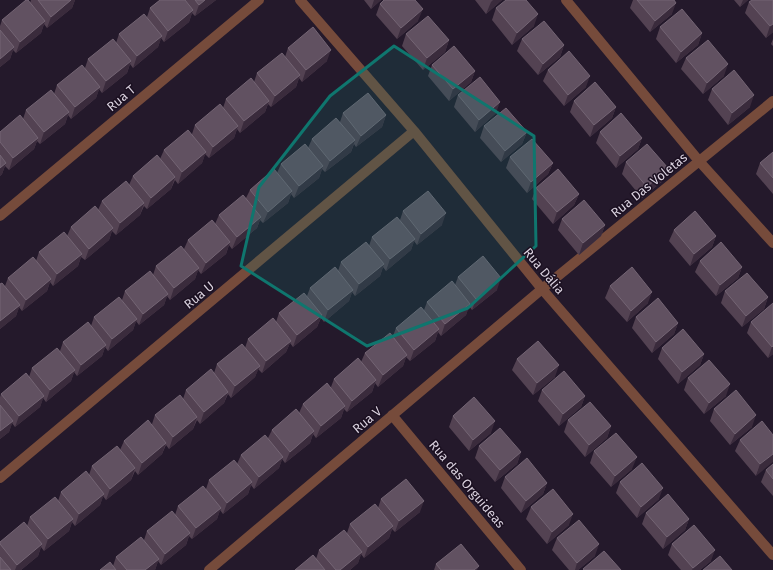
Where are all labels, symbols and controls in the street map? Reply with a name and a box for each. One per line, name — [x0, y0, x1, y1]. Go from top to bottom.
street label: Rua T — [104, 82, 139, 114]
street label: Rua Das Voletas — [608, 150, 690, 220]
street label: Rua Dália — [520, 245, 568, 297]
street label: Rua U — [181, 278, 217, 312]
street label: Rua V — [349, 403, 385, 436]
street label: Rua das Orguideas — [426, 437, 508, 531]

